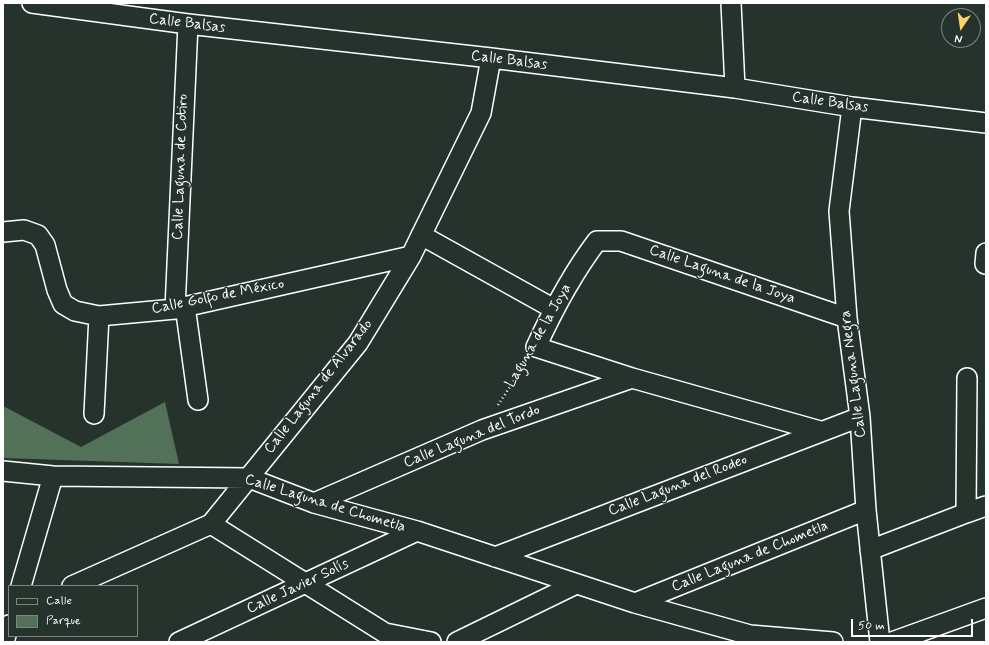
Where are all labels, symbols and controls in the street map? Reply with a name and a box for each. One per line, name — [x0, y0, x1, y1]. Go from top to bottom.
north arrow — [941, 8, 981, 48]
street label: Calle Balsas — [148, 10, 226, 38]
text: N — [953, 31, 964, 46]
street label: Calle Balsas — [470, 47, 548, 75]
street label: Calle Balsas — [791, 89, 869, 117]
street label: Calle Laguna de Cotiro — [169, 94, 193, 240]
street label: Calle Laguna de la Joya — [647, 242, 797, 308]
street label: Calle Golfo de México — [150, 275, 286, 319]
street label: Laguna de la Joya — [502, 281, 576, 391]
street label: Calle Laguna Negra — [837, 309, 871, 439]
street label: Calle Laguna de Alvarado — [261, 316, 377, 458]
street label: Calle Laguna del Tordo — [401, 401, 543, 473]
street label: Calle Laguna del Rodeo — [606, 451, 750, 521]
street label: Calle Laguna de Chometla — [242, 471, 408, 537]
street label: Calle Laguna de Chometla — [669, 517, 831, 597]
street label: Calle Javier Solís — [244, 555, 352, 619]
legend — [8, 585, 138, 637]
text: Calle — [46, 593, 72, 609]
scale bar — [853, 611, 975, 637]
text: Parque — [46, 613, 81, 629]
text: 50 m — [858, 618, 885, 634]

